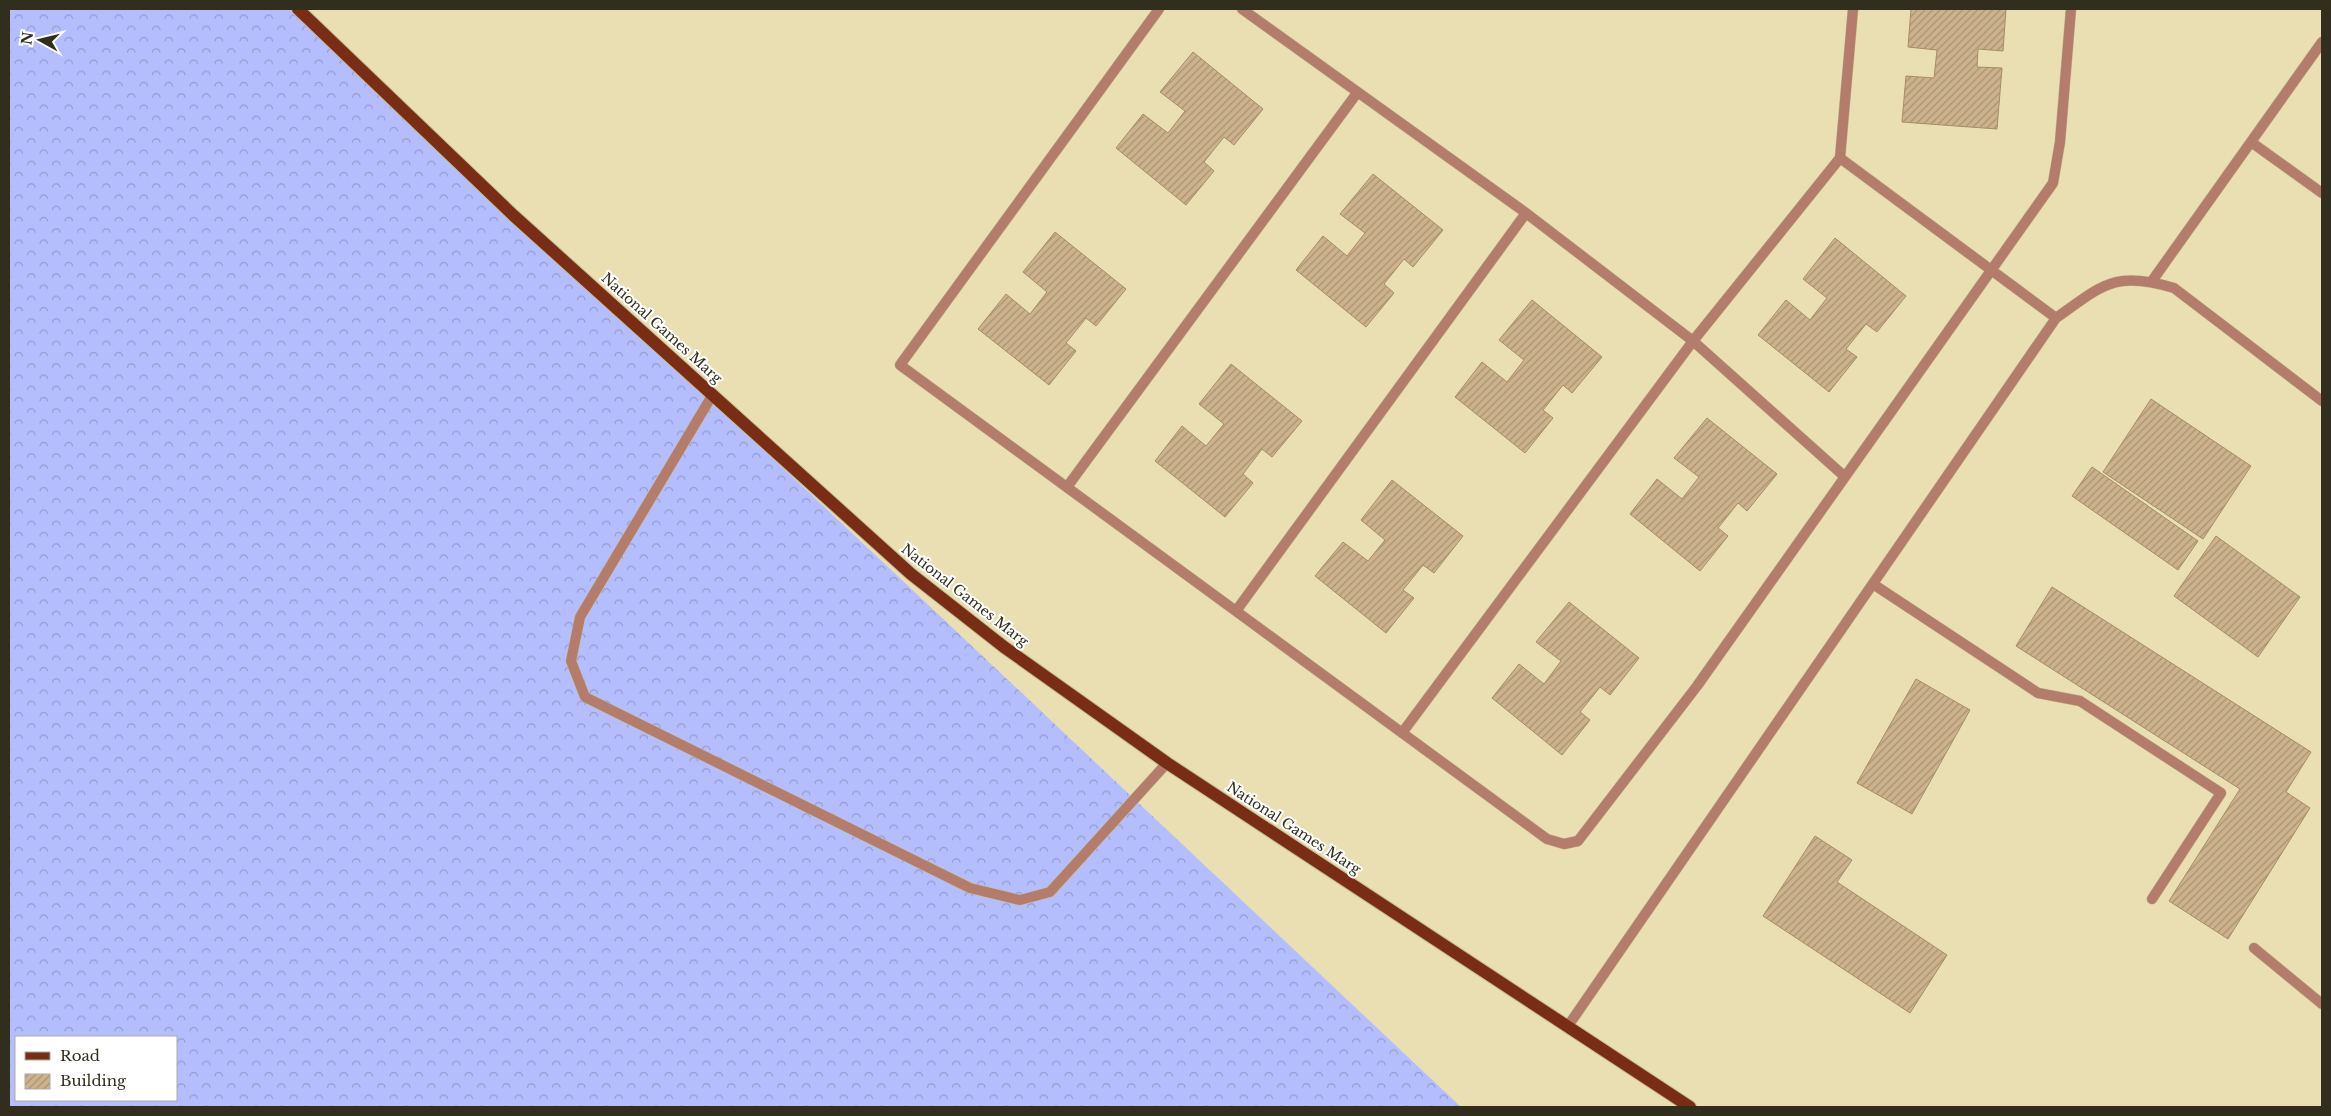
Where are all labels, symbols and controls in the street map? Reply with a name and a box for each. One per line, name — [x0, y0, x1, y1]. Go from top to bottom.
north arrow — [15, 15, 65, 65]
text: N — [17, 30, 37, 46]
street label: National Games Marg — [598, 269, 727, 387]
street label: National Games Marg — [898, 540, 1033, 651]
street label: National Games Marg — [1223, 778, 1365, 878]
legend — [15, 1036, 178, 1101]
text: Road — [60, 1046, 100, 1065]
text: Building — [60, 1071, 127, 1090]

